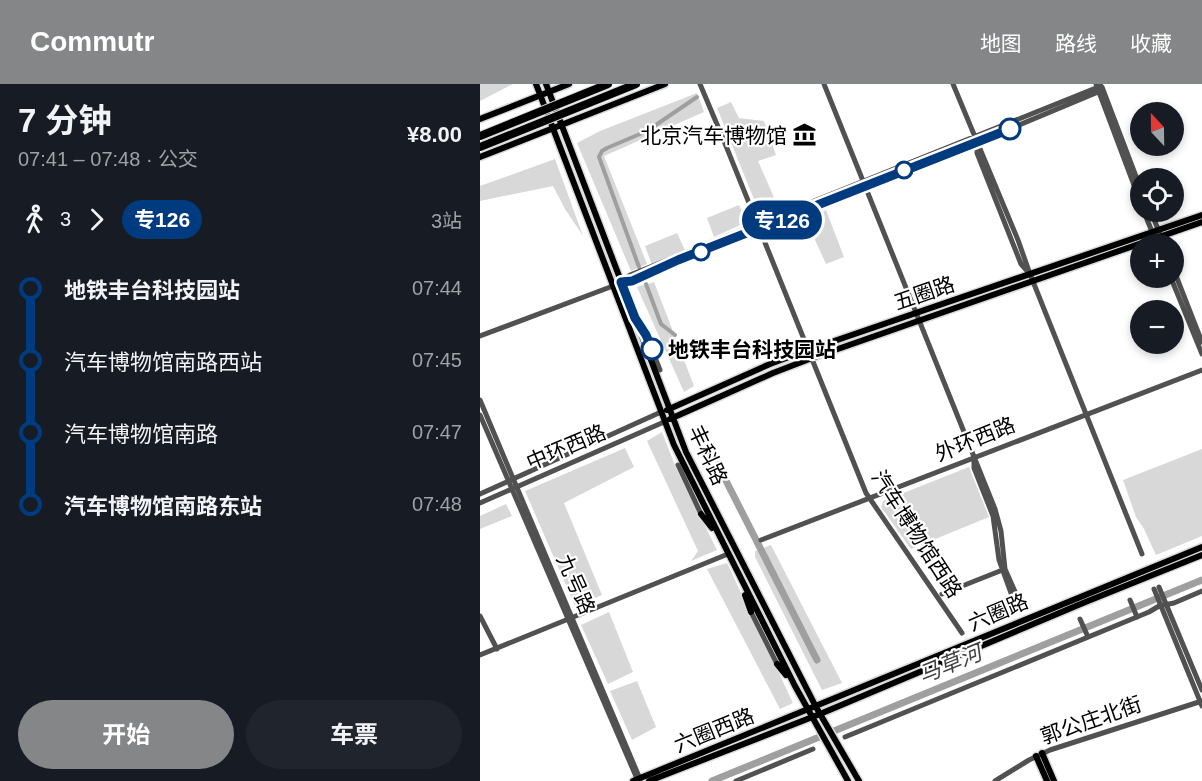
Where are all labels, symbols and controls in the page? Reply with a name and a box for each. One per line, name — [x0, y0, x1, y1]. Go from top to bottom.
text: Commutr — [30, 26, 154, 57]
text: 地图 — [980, 32, 1022, 55]
text: 路线 — [1055, 32, 1097, 55]
text: 收藏 — [1130, 32, 1172, 55]
text: 7 分钟 — [18, 102, 112, 139]
north arrow — [1130, 102, 1184, 156]
map controls — [1130, 102, 1184, 354]
unlabelled marker — [999, 118, 1021, 140]
text: ¥8.00 — [407, 122, 462, 147]
museum icon: 北京汽车博物馆 — [792, 122, 818, 148]
place label: 北京汽车博物馆 — [640, 124, 787, 147]
text: 07:41 – 07:48 · 公交 — [18, 148, 198, 170]
unlabelled marker — [895, 161, 913, 179]
button: locate — [1130, 168, 1184, 222]
line badge: 专126 — [740, 200, 824, 240]
icon: walk — [18, 203, 51, 236]
icon: forward — [80, 203, 113, 236]
text: 3 — [60, 208, 71, 230]
text: 专126 — [134, 208, 190, 231]
text: 专126 — [754, 209, 810, 232]
text: 3站 — [431, 210, 462, 232]
button: + — [1130, 234, 1184, 288]
unlabelled marker — [692, 243, 710, 261]
street label: 五圈路 — [890, 272, 958, 314]
text: 07:44 — [412, 277, 462, 299]
text: 地铁丰台科技园站 — [64, 278, 240, 303]
button: − — [1130, 300, 1184, 354]
marker: 地铁丰台科技园站 — [641, 338, 663, 360]
place label: 地铁丰台科技园站 — [668, 338, 836, 361]
text: 07:45 — [412, 349, 462, 371]
text: 汽车博物馆南路西站 — [64, 350, 262, 375]
street label: 外环西路 — [932, 413, 1018, 465]
street label: 中环西路 — [523, 420, 609, 474]
text: 07:47 — [412, 421, 462, 443]
text: 汽车博物馆南路 — [64, 422, 218, 447]
street label: 丰科路 — [684, 422, 732, 488]
street label: 汽车博物馆西路 — [867, 466, 967, 602]
text: 07:48 — [412, 493, 462, 515]
text: 汽车博物馆南路东站 — [64, 494, 262, 519]
street label: 九号路 — [553, 551, 599, 617]
street label: 六圈路 — [965, 589, 1031, 635]
water label: 马草河 — [915, 639, 989, 688]
street label: 郭公庄北街 — [1038, 692, 1144, 748]
button: 开始 — [18, 700, 234, 769]
button: 车票 — [246, 700, 462, 769]
street label: 六圈西路 — [671, 704, 757, 756]

